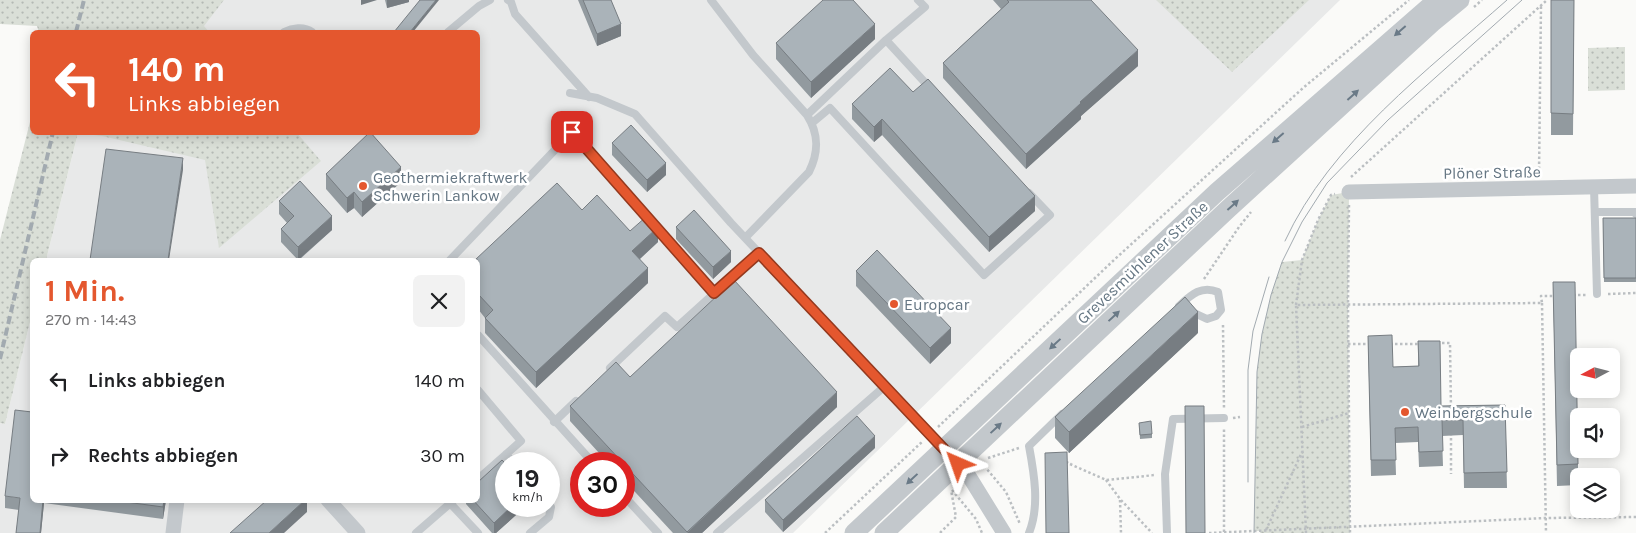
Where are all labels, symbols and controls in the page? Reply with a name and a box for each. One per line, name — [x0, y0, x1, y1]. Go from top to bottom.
one-way arrow — [1393, 26, 1406, 37]
text: 140 m — [128, 49, 226, 90]
icon: left — [45, 50, 110, 115]
one-way arrow — [1346, 89, 1358, 101]
text: Links abbiegen — [128, 91, 280, 117]
pin — [551, 111, 593, 153]
icon: arrive — [558, 118, 586, 146]
one-way arrow — [1271, 133, 1284, 144]
street label: Plöner Straße — [1443, 162, 1541, 183]
place label: Geothermiekraftwerk Schwerin Lankow — [373, 168, 528, 205]
marker: Geothermiekraftwerk Schwerin Lankow — [357, 180, 369, 192]
street label: Grevesmühlener Straße — [1073, 197, 1212, 328]
one-way arrow — [1226, 199, 1238, 211]
text: 1 Min. — [45, 273, 125, 309]
button: close — [413, 275, 465, 327]
place label: Europcar — [904, 295, 970, 314]
marker: Europcar — [888, 298, 900, 310]
text: 270 m · 14:43 — [45, 310, 137, 329]
one-way arrow — [1108, 310, 1120, 322]
one-way arrow — [1050, 338, 1062, 350]
north arrow — [1570, 348, 1620, 398]
map controls — [1570, 348, 1620, 518]
icon: left — [45, 367, 73, 395]
text: Links abbiegen — [88, 370, 225, 392]
text: 140 m — [415, 370, 465, 392]
place label: Weinbergschule — [1415, 403, 1532, 422]
marker: Weinbergschule — [1399, 406, 1411, 418]
button: sound — [1570, 408, 1620, 458]
one-way arrow — [990, 422, 1002, 434]
position arrow — [931, 437, 983, 489]
icon: right — [45, 442, 73, 470]
text: Rechts abbiegen — [88, 445, 238, 467]
text: 30 m — [420, 445, 465, 467]
speed limit sign: 30 — [570, 452, 635, 517]
text: 19 — [515, 464, 540, 493]
button: layers — [1570, 468, 1620, 518]
one-way arrow — [906, 473, 918, 485]
text: km/h — [512, 490, 543, 504]

